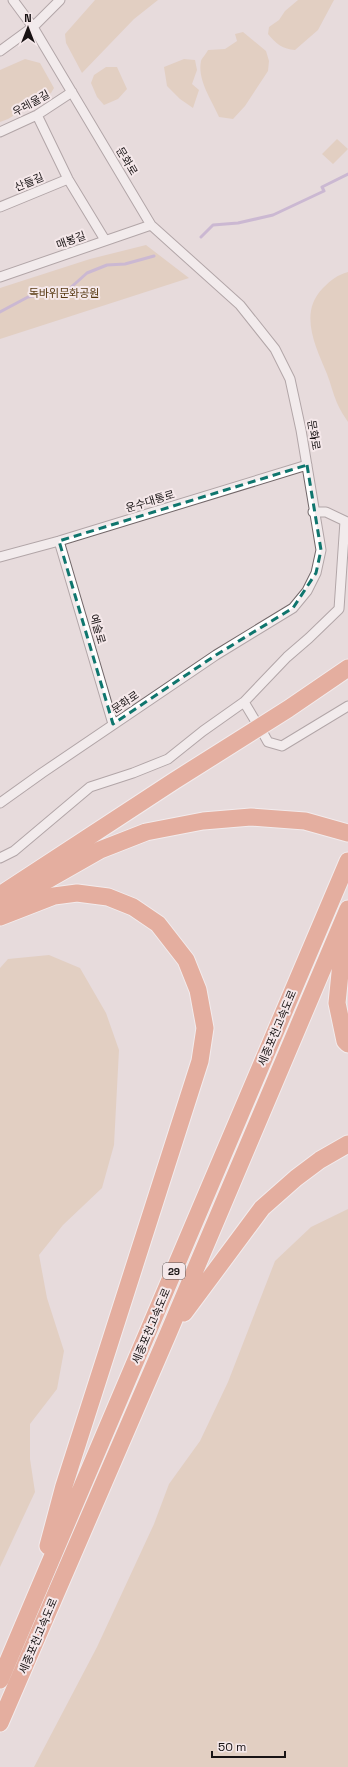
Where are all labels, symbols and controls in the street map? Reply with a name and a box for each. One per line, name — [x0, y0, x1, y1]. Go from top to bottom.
north arrow — [8, 8, 48, 48]
text: N — [24, 11, 32, 25]
street label: 우레울길 — [10, 87, 52, 119]
street label: 문화로 — [113, 144, 141, 178]
street label: 산들길 — [12, 170, 46, 194]
street label: 매봉길 — [54, 228, 88, 252]
park label: 독바위문화공원 — [29, 286, 99, 300]
street label: 문화로 — [304, 419, 324, 451]
street label: 운수대통로 — [124, 487, 176, 515]
street label: 예술로 — [87, 612, 109, 646]
street label: 문화로 — [108, 688, 142, 716]
street label: 세종포천고속도로 — [255, 988, 299, 1068]
road number: 29 — [163, 1263, 185, 1279]
street label: 세종포천고속도로 — [129, 1286, 173, 1366]
street label: 세종포천고속도로 — [16, 1596, 60, 1676]
scale bar — [212, 1733, 285, 1759]
text: 50 m — [218, 1739, 246, 1755]

